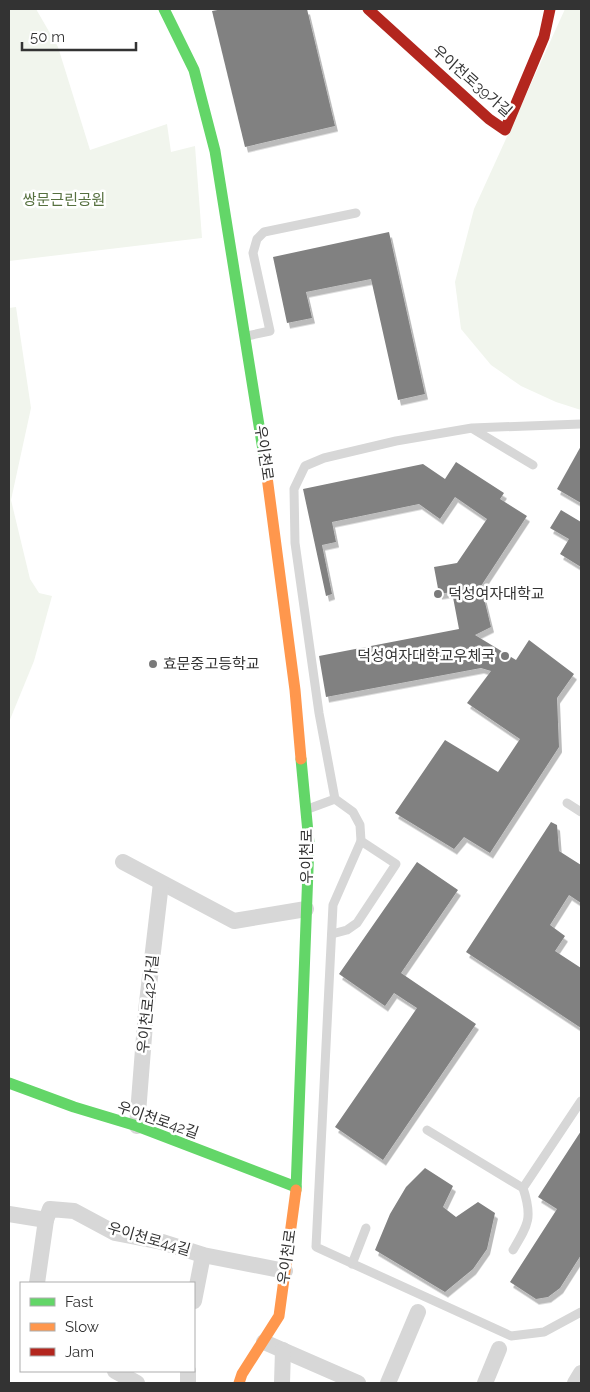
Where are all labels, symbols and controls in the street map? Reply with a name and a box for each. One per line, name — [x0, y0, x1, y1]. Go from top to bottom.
scale bar — [22, 20, 136, 52]
text: 50 m — [30, 28, 65, 46]
street label: 우이천로39가길 — [429, 42, 515, 120]
park label: 쌍문근린공원 — [23, 191, 105, 209]
street label: 우이천로 — [251, 424, 277, 482]
place label: 덕성여자대학교 — [448, 585, 545, 603]
marker: 덕성여자대학교 — [432, 588, 444, 600]
place label: 덕성여자대학교우체국 — [357, 647, 495, 665]
marker: 덕성여자대학교우체국 — [499, 650, 511, 662]
place label: 효문중고등학교 — [163, 655, 260, 673]
marker: 효문중고등학교 — [147, 658, 159, 670]
street label: 우이천로 — [298, 828, 316, 884]
street label: 우이천로42가길 — [134, 954, 162, 1054]
street label: 우이천로42길 — [115, 1098, 201, 1142]
street label: 우이천로44길 — [105, 1219, 193, 1259]
street label: 우이천로 — [274, 1228, 300, 1286]
legend — [20, 1282, 195, 1372]
text: Fast — [65, 1293, 93, 1311]
text: Slow — [65, 1318, 99, 1336]
text: Jam — [65, 1343, 94, 1361]

